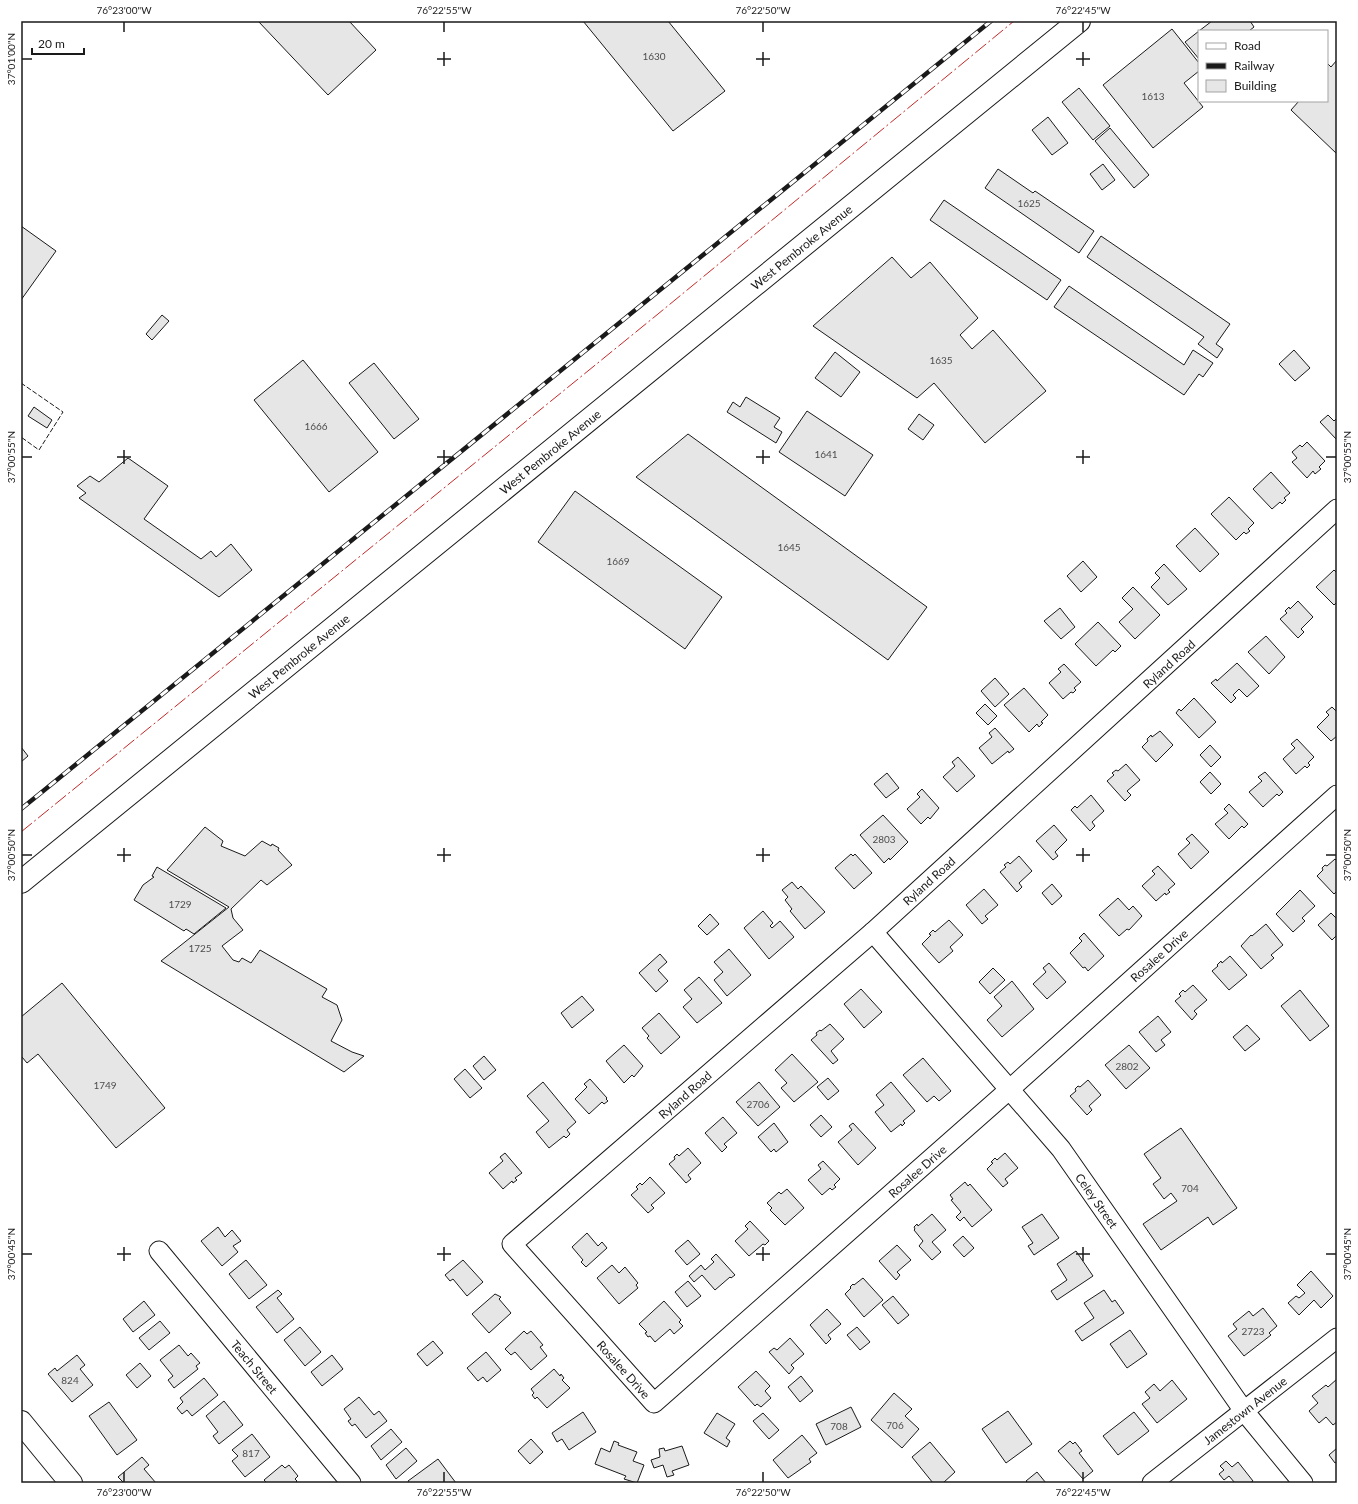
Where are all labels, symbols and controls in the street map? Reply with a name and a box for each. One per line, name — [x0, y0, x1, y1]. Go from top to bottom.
text: 76°23'00"W — [96, 4, 152, 16]
text: 76°22'55"W — [416, 4, 472, 16]
text: 76°22'50"W — [735, 4, 791, 16]
text: 76°22'45"W — [1055, 4, 1111, 16]
scale bar — [32, 30, 84, 56]
legend — [1198, 30, 1328, 102]
text: 37°01'00"N — [5, 33, 17, 85]
text: 20 m — [38, 36, 65, 51]
text: Road — [1234, 38, 1261, 53]
house number: 1630 — [642, 50, 666, 62]
text: Railway — [1234, 58, 1275, 73]
text: Building — [1234, 78, 1277, 93]
house number: 1613 — [1141, 90, 1165, 102]
house number: 1625 — [1017, 197, 1041, 209]
street label: West Pembroke Avenue — [748, 201, 855, 293]
house number: 1635 — [929, 354, 953, 366]
street label: West Pembroke Avenue — [496, 406, 604, 497]
house number: 1666 — [304, 420, 328, 432]
text: 37°00'55"N — [5, 431, 17, 483]
text: 37°00'55"N — [1341, 431, 1353, 483]
house number: 1641 — [814, 448, 838, 460]
house number: 1645 — [777, 541, 801, 553]
house number: 1669 — [606, 555, 630, 567]
street label: West Pembroke Avenue — [245, 610, 352, 702]
street label: Ryland Road — [1140, 637, 1198, 691]
text: 37°00'50"N — [5, 829, 17, 881]
text: 37°00'50"N — [1341, 829, 1353, 881]
house number: 2803 — [872, 833, 896, 845]
street label: Ryland Road — [900, 854, 958, 908]
house number: 1729 — [168, 898, 192, 910]
street label: Rosalee Drive — [1127, 925, 1191, 985]
house number: 1725 — [188, 942, 212, 954]
house number: 2802 — [1115, 1060, 1139, 1072]
street label: Ryland Road — [655, 1068, 715, 1122]
house number: 1749 — [93, 1079, 117, 1091]
house number: 2706 — [746, 1098, 770, 1110]
street label: Rosalee Drive — [885, 1141, 949, 1201]
street label: Celey Street — [1073, 1170, 1122, 1232]
house number: 704 — [1181, 1182, 1199, 1194]
text: 37°00'45"N — [5, 1228, 17, 1280]
text: 37°00'45"N — [1341, 1228, 1353, 1280]
house number: 2723 — [1241, 1325, 1265, 1337]
street label: Teach Street — [228, 1337, 282, 1397]
street label: Rosalee Drive — [594, 1337, 654, 1401]
street label: Jamestown Avenue — [1200, 1373, 1290, 1448]
house number: 824 — [61, 1374, 79, 1386]
house number: 706 — [886, 1419, 904, 1431]
house number: 708 — [830, 1420, 848, 1432]
house number: 817 — [242, 1447, 260, 1459]
text: 76°23'00"W — [96, 1486, 152, 1498]
text: 76°22'55"W — [416, 1486, 472, 1498]
text: 76°22'50"W — [735, 1486, 791, 1498]
text: 76°22'45"W — [1055, 1486, 1111, 1498]

